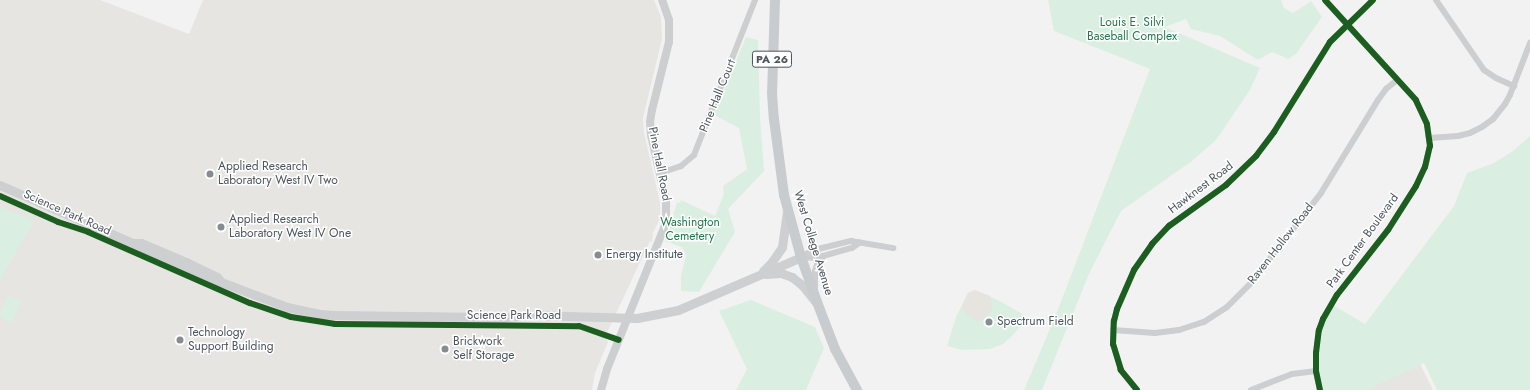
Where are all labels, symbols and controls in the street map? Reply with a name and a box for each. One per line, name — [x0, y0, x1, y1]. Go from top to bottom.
park label: Louis E. Silvi Baseball Complex — [1087, 16, 1177, 44]
road number: PA 26 — [751, 50, 793, 68]
street label: Pine Hall Court — [697, 57, 739, 135]
street label: Pine Hall Road — [645, 126, 673, 202]
street label: Hawknest Road — [1166, 159, 1236, 217]
place label: Applied Research Laboratory West IV Two — [218, 160, 338, 188]
marker: Applied Research Laboratory West IV Two — [205, 169, 215, 179]
street label: Science Park Road — [21, 187, 113, 239]
street label: West College Avenue — [790, 189, 836, 297]
street label: Park Center Boulevard — [1324, 191, 1402, 291]
street label: Raven Hollow Road — [1245, 201, 1317, 287]
place label: Applied Research Laboratory West IV One — [229, 213, 351, 241]
park label: Washington Cemetery — [660, 216, 720, 244]
marker: Applied Research Laboratory West IV One — [216, 222, 226, 232]
place label: Energy Institute — [606, 248, 683, 262]
marker: Energy Institute — [593, 250, 603, 260]
street label: Science Park Road — [467, 309, 561, 323]
place label: Spectrum Field — [997, 315, 1073, 329]
marker: Spectrum Field — [984, 317, 994, 327]
place label: Technology Support Building — [188, 326, 274, 354]
marker: Technology Support Building — [175, 335, 185, 345]
place label: Brickwork Self Storage — [453, 335, 514, 363]
marker: Brickwork Self Storage — [440, 344, 450, 354]

